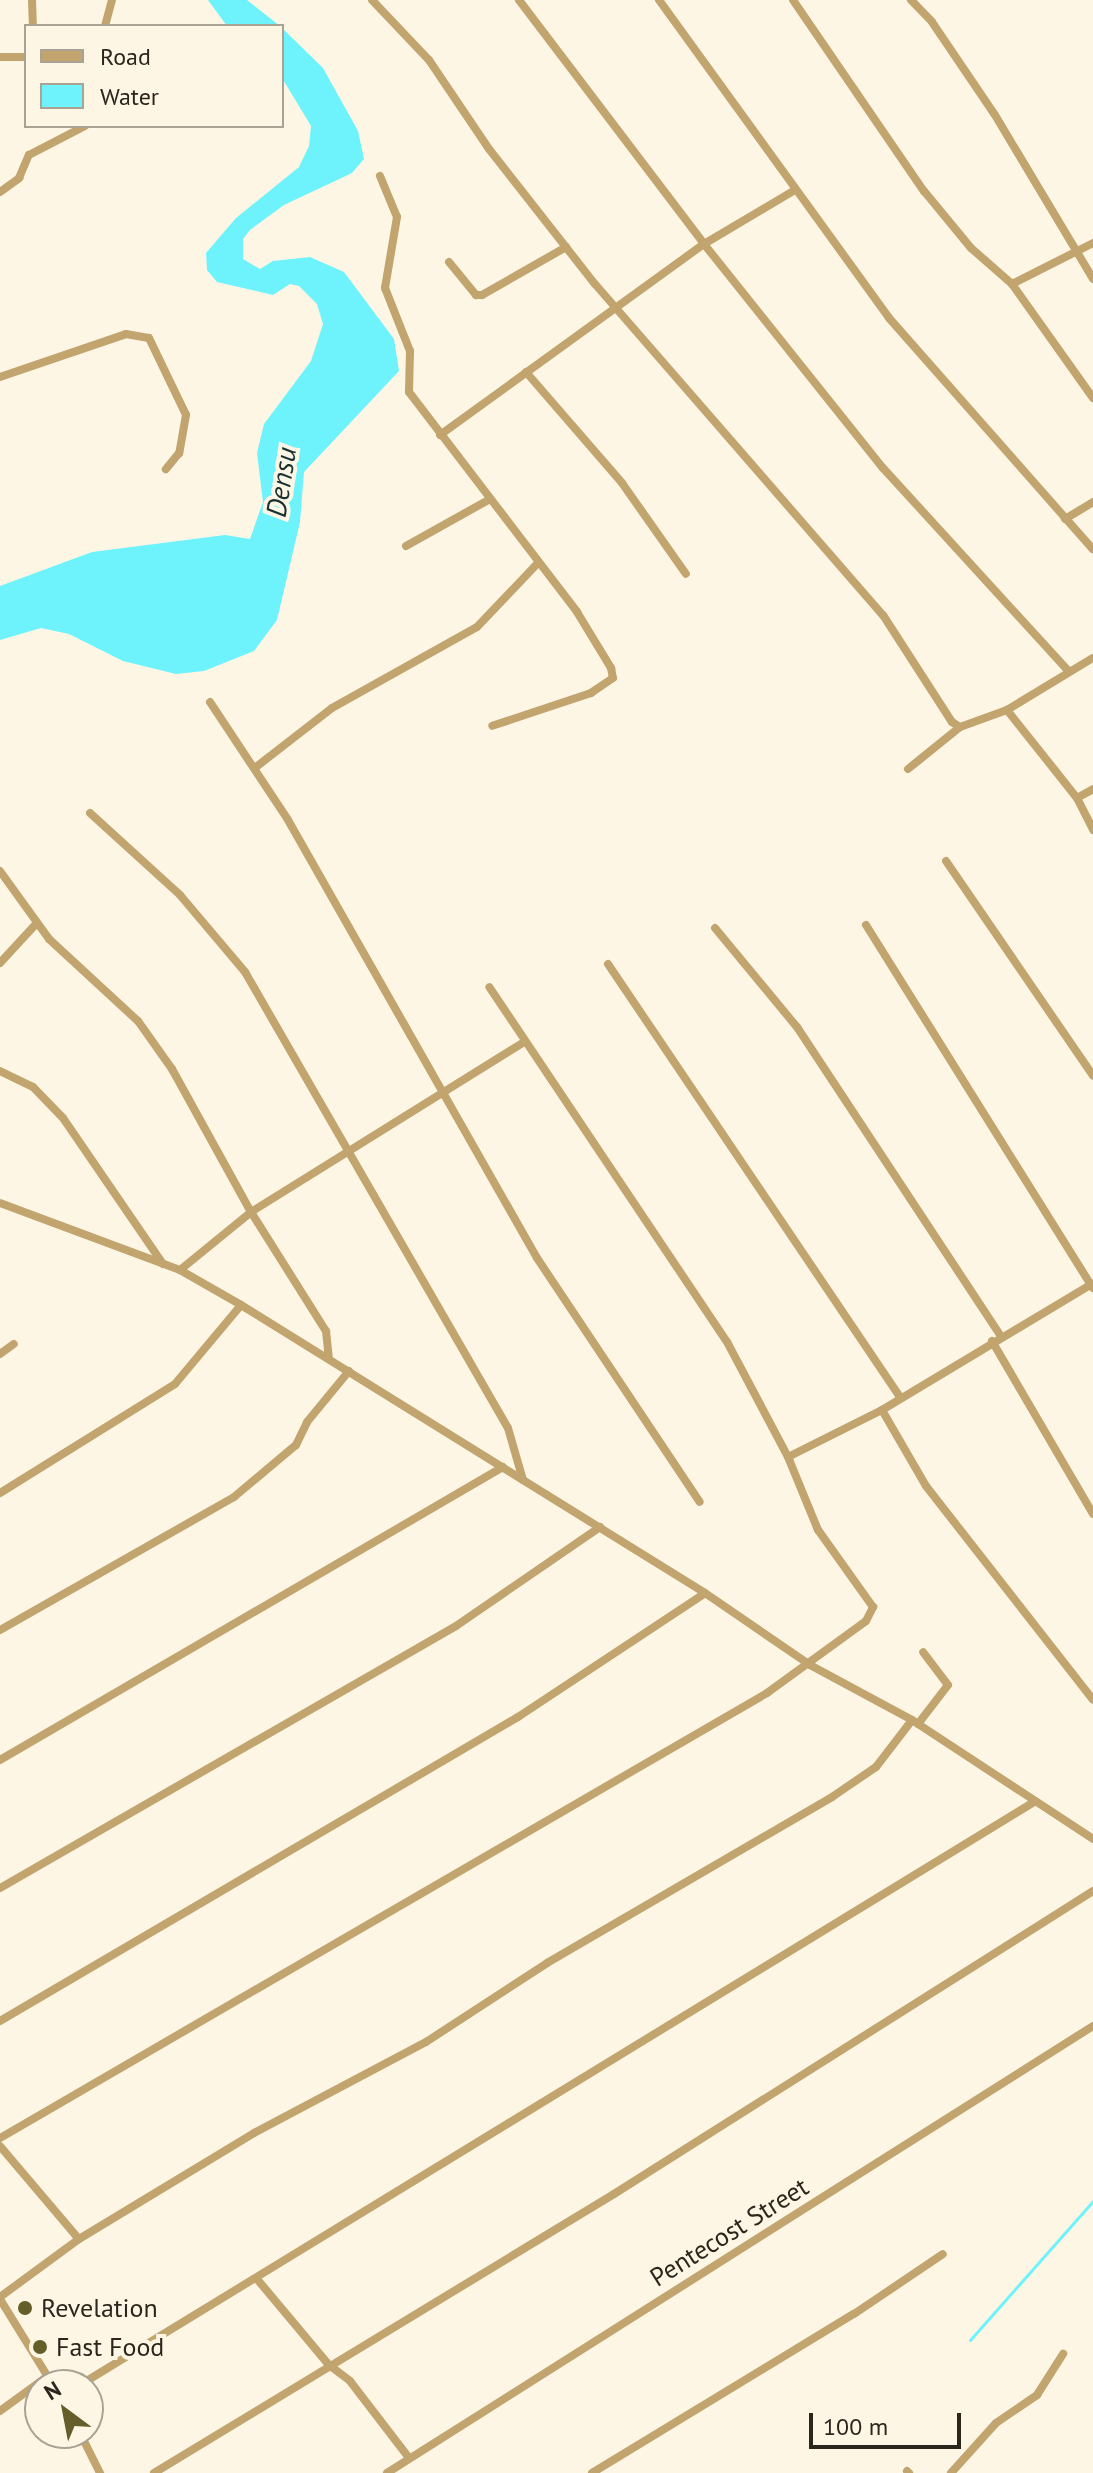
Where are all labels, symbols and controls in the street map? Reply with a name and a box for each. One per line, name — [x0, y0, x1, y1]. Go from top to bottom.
legend — [24, 24, 284, 128]
text: Road — [100, 41, 151, 72]
text: Water — [100, 81, 159, 112]
water label: Densu — [259, 445, 303, 519]
street label: Pentecost Street — [644, 2171, 814, 2293]
place label: Revelation — [41, 2292, 158, 2324]
marker: Revelation — [16, 2299, 34, 2317]
place label: Fast Food — [56, 2331, 164, 2363]
marker: Fast Food — [31, 2338, 49, 2356]
north arrow — [24, 2369, 104, 2449]
text: N — [39, 2375, 66, 2406]
scale bar — [813, 2397, 965, 2447]
text: 100 m — [823, 2411, 888, 2442]

